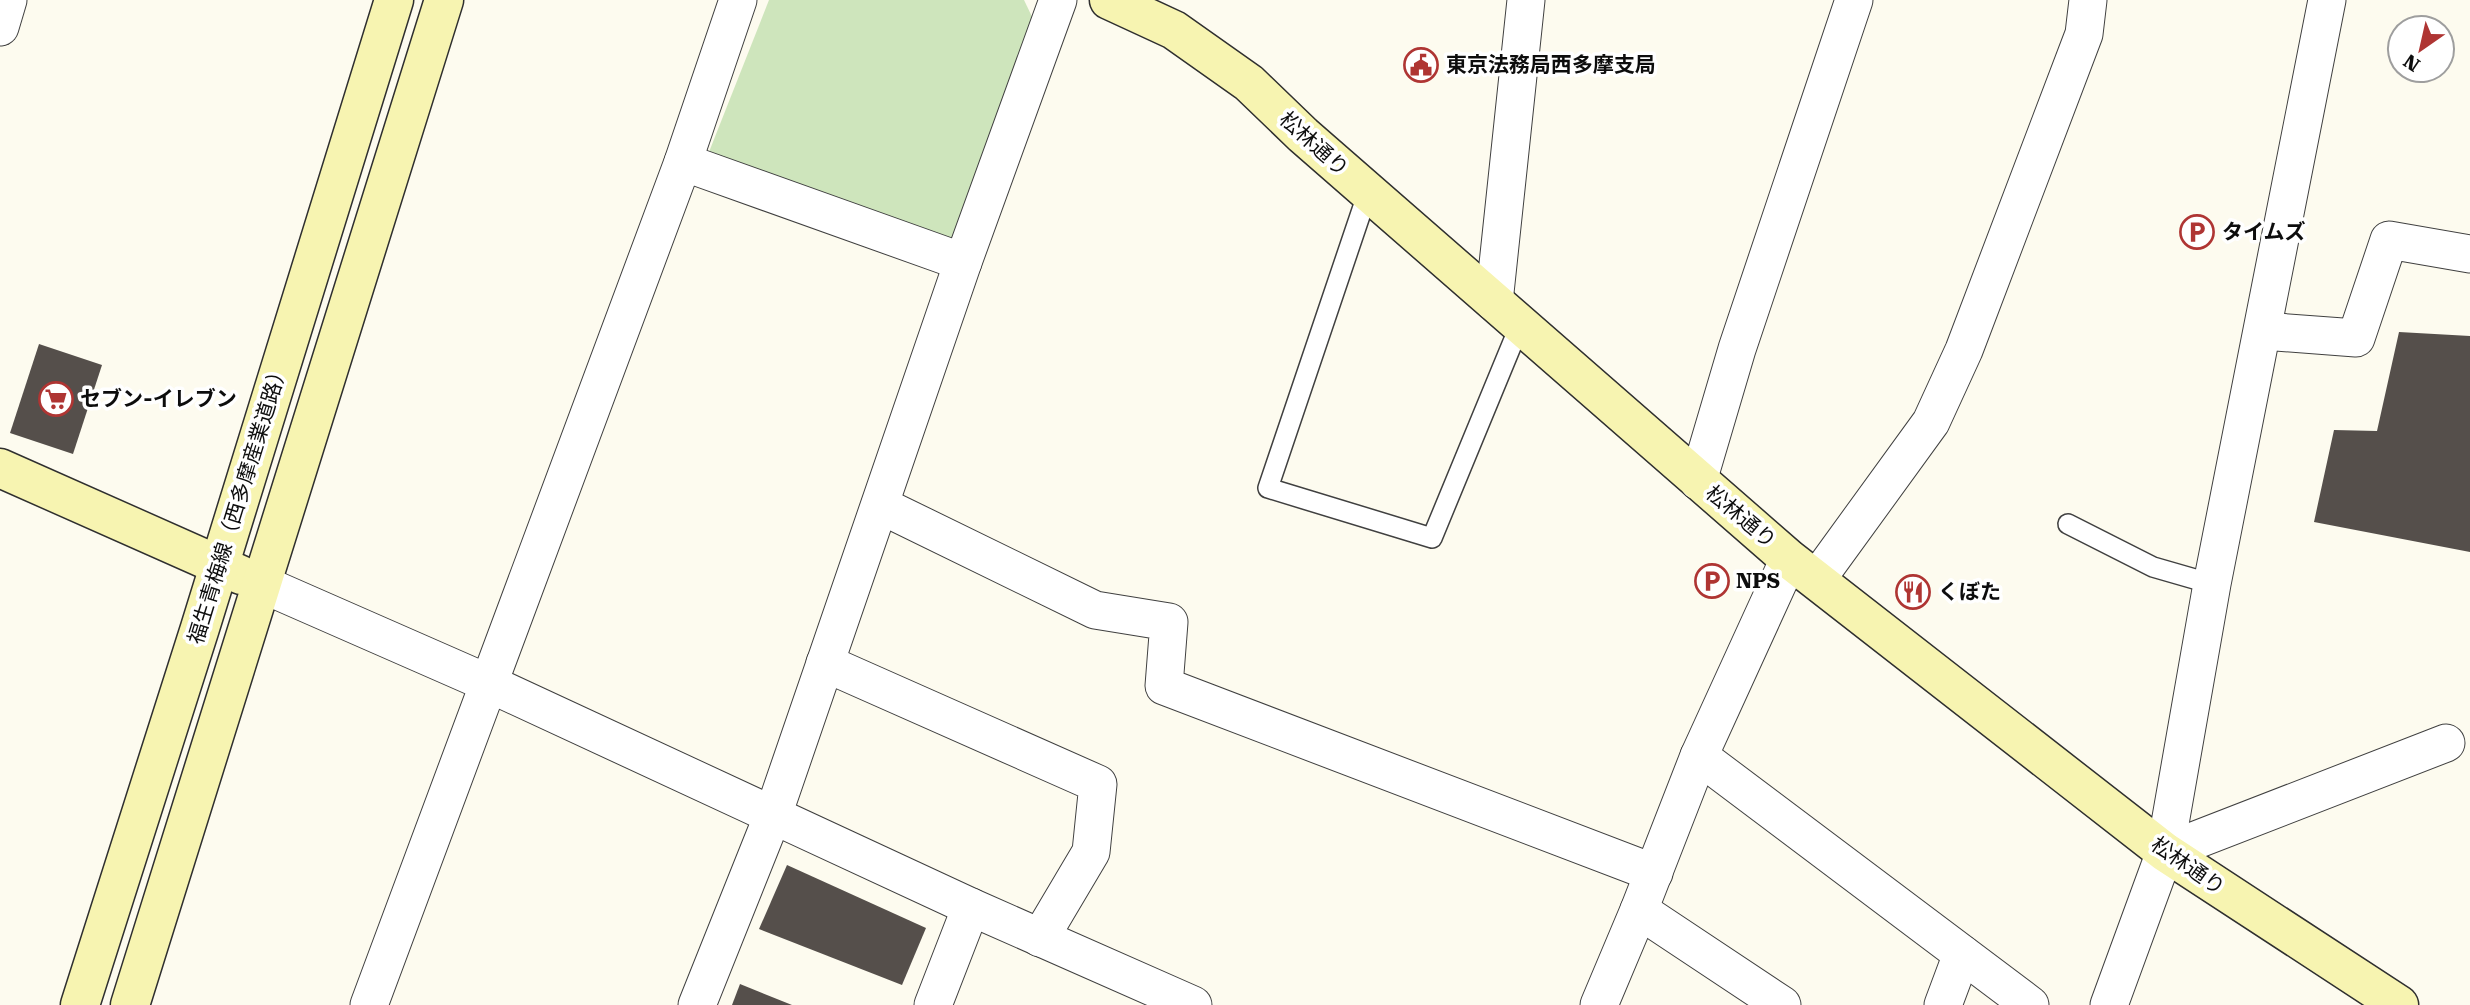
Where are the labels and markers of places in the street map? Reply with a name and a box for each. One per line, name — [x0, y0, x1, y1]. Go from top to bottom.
public building icon: 東京法務局西多摩支局 — [1402, 46, 1440, 84]
place label: 東京法務局西多摩支局 — [1446, 53, 1656, 77]
parking icon: タイムズ — [2178, 213, 2216, 251]
place label: タイムズ — [2222, 220, 2306, 244]
supermarket icon: セブン-イレブン — [37, 380, 75, 418]
place label: セブン-イレブン — [80, 387, 237, 411]
parking icon: NPS — [1693, 562, 1731, 600]
place label: NPS — [1736, 569, 1780, 593]
restaurant icon: くぼた — [1894, 573, 1932, 611]
place label: くぼた — [1938, 580, 2001, 604]

